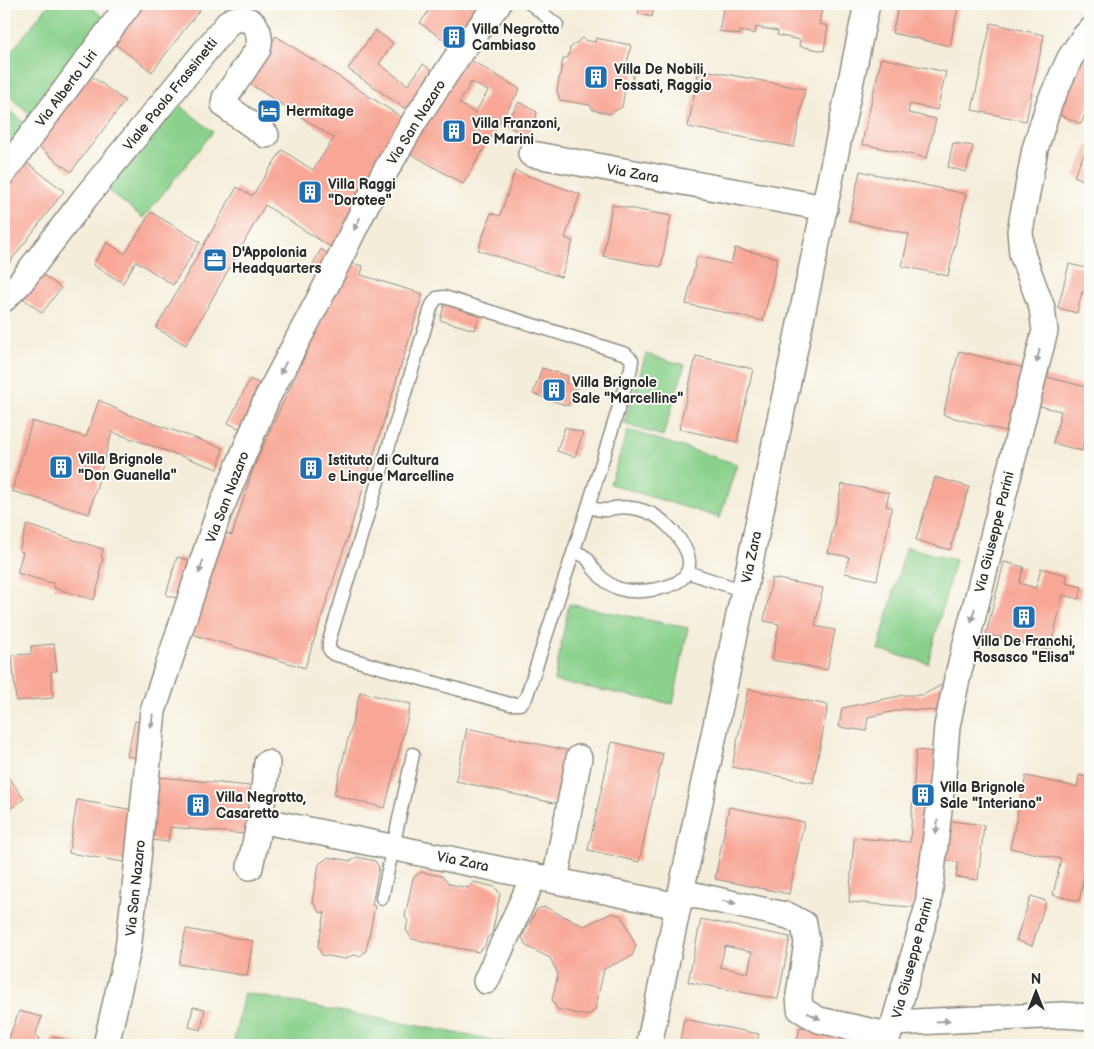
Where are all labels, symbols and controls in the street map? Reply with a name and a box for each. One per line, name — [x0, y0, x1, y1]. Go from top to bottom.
place label: Villa Negrotto Cambiaso — [472, 21, 560, 54]
building icon: Villa Negrotto Cambiaso — [441, 24, 467, 50]
street label: Viale Paola Frassinetti — [120, 35, 221, 154]
street label: Via Alberto Liri — [32, 46, 101, 130]
place label: Villa De Nobili, Fossati, Raggio — [614, 61, 712, 94]
building icon: Villa De Nobili, Fossati, Raggio — [583, 64, 609, 90]
street label: Via San Nazaro — [383, 77, 449, 168]
hotel icon: Hermitage — [256, 98, 282, 124]
place label: Hermitage — [286, 103, 354, 120]
place label: Villa Franzoni, De Marini — [472, 115, 560, 148]
building icon: Villa Franzoni, De Marini — [441, 118, 467, 144]
street label: Via Zara — [605, 161, 660, 186]
place label: Villa Raggi "Dorotee" — [328, 176, 396, 209]
building icon: Villa Raggi "Dorotee" — [297, 179, 323, 205]
one-way arrow — [353, 216, 361, 231]
place label: D'Appolonia Headquarters — [232, 244, 321, 277]
office icon: D'Appolonia Headquarters — [202, 247, 228, 273]
one-way arrow — [1034, 348, 1042, 363]
one-way arrow — [279, 361, 287, 375]
place label: Villa Brignole Sale "Marcelline" — [572, 374, 683, 407]
building icon: Villa Brignole Sale "Marcelline" — [541, 377, 567, 403]
street label: Via San Nazaro — [202, 449, 253, 546]
place label: Villa Brignole "Don Guanella" — [78, 451, 177, 484]
place label: Istituto di Cultura e Lingue Marcelline — [328, 452, 454, 485]
building icon: Villa Brignole "Don Guanella" — [48, 454, 74, 480]
building icon: Istituto di Cultura e Lingue Marcelline — [298, 455, 324, 481]
street label: Via Giuseppe Parini — [971, 470, 1018, 595]
street label: Via Zara — [738, 529, 765, 585]
one-way arrow — [196, 559, 204, 574]
building icon: Villa De Franchi, Rosasco "Elisa" — [1011, 604, 1037, 630]
one-way arrow — [969, 608, 977, 623]
place label: Villa De Franchi, Rosasco "Elisa" — [973, 633, 1075, 666]
one-way arrow — [147, 713, 155, 729]
place label: Villa Brignole Sale "Interiano" — [940, 779, 1042, 812]
building icon: Villa Brignole Sale "Interiano" — [910, 782, 936, 808]
place label: Villa Negrotto, Casaretto — [216, 789, 306, 822]
building icon: Villa Negrotto, Casaretto — [185, 792, 211, 818]
one-way arrow — [933, 819, 941, 835]
street label: Via San Nazaro — [122, 839, 149, 937]
street label: Via Zara — [435, 848, 491, 875]
street label: Via Giuseppe Parini — [888, 896, 937, 1020]
one-way arrow — [721, 898, 736, 906]
north arrow — [1012, 966, 1062, 1016]
text: N — [1031, 971, 1041, 988]
one-way arrow — [807, 1013, 821, 1021]
one-way arrow — [935, 1017, 951, 1025]

